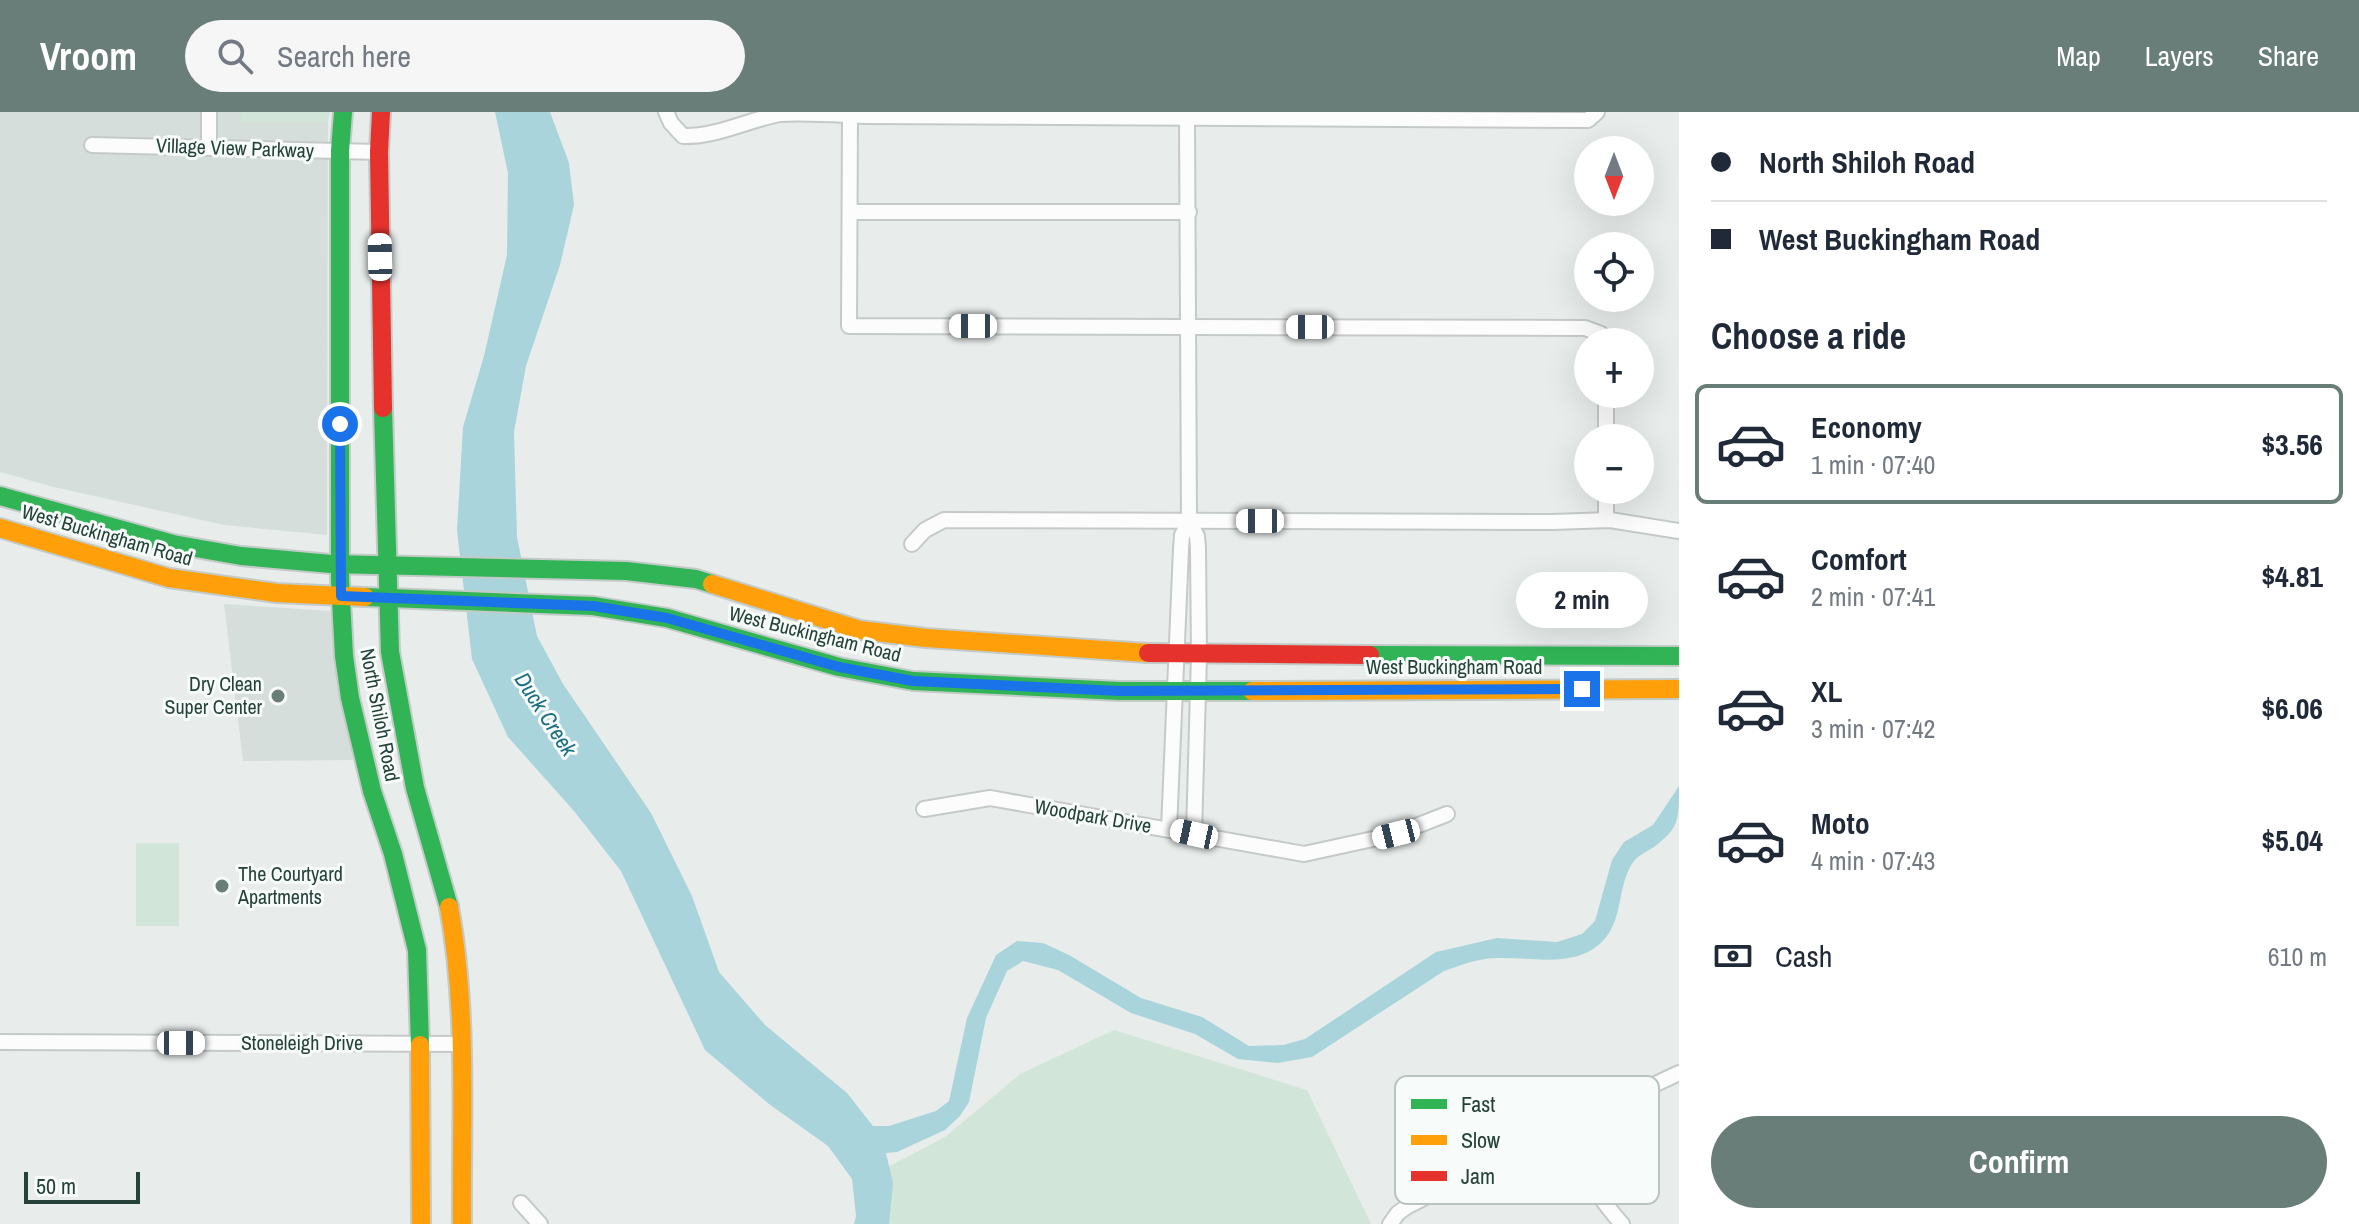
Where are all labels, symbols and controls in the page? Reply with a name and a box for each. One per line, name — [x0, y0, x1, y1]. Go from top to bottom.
search box — [185, 20, 745, 92]
text: Vroom — [40, 31, 137, 82]
icon: search — [213, 34, 257, 78]
text: Search here — [277, 36, 411, 76]
text: Map — [2056, 37, 2101, 75]
text: Layers — [2145, 37, 2214, 75]
text: Share — [2258, 37, 2319, 75]
street label: Village View Parkway — [156, 131, 315, 164]
north arrow — [1574, 136, 1654, 216]
map controls — [1574, 136, 1654, 504]
text: North Shiloh Road — [1759, 142, 1975, 182]
text: West Buckingham Road — [1759, 219, 2040, 259]
button: locate — [1574, 232, 1654, 312]
car — [368, 233, 392, 281]
text: Choose a ride — [1711, 312, 1906, 360]
car — [949, 314, 997, 338]
car — [1286, 315, 1334, 339]
button: + — [1574, 328, 1654, 408]
route start — [322, 406, 358, 442]
text: Economy — [1811, 407, 1922, 447]
icon: car — [1715, 408, 1787, 480]
button: − — [1574, 424, 1654, 504]
text: $3.56 — [2261, 424, 2323, 464]
text: 1 min · 07:40 — [1811, 447, 1935, 482]
street label: West Buckingham Road — [19, 497, 196, 572]
car — [1236, 509, 1284, 533]
text: Comfort — [1811, 539, 1907, 579]
icon: car — [1715, 540, 1787, 612]
text: $4.81 — [2261, 556, 2323, 596]
callout: 2 min — [1516, 573, 1648, 629]
text: 2 min · 07:41 — [1811, 579, 1935, 614]
text: 2 min — [1554, 582, 1610, 617]
street label: West Buckingham Road — [726, 599, 904, 668]
street label: North Shiloh Road — [354, 646, 407, 784]
street label: West Buckingham Road — [1366, 653, 1542, 680]
water label: Duck Creek — [508, 666, 585, 763]
place label: Dry Clean Super Center — [164, 670, 263, 720]
route end — [1564, 671, 1600, 707]
text: XL — [1811, 671, 1842, 711]
icon: car — [1715, 672, 1787, 744]
marker: Dry Clean Super Center — [269, 687, 287, 705]
text: $6.06 — [2261, 688, 2323, 728]
text: 3 min · 07:42 — [1811, 711, 1935, 746]
street label: Woodpark Drive — [1033, 792, 1154, 839]
text: Moto — [1811, 803, 1870, 843]
icon: car — [1715, 804, 1787, 876]
car — [1168, 817, 1220, 851]
car — [1370, 817, 1422, 851]
text: $5.04 — [2261, 820, 2323, 860]
text: 4 min · 07:43 — [1811, 843, 1935, 878]
place label: The Courtyard Apartments — [237, 860, 343, 910]
marker: The Courtyard Apartments — [213, 877, 231, 895]
icon: cash — [1711, 934, 1755, 978]
text: Cash — [1775, 936, 1832, 976]
text: 610 m — [2268, 939, 2327, 974]
street label: Stoneleigh Drive — [241, 1029, 363, 1056]
car — [157, 1031, 205, 1055]
legend — [1395, 1076, 1659, 1204]
text: Fast — [1461, 1089, 1495, 1119]
button: Confirm — [1711, 1116, 2327, 1208]
text: Slow — [1461, 1125, 1500, 1155]
text: Jam — [1461, 1161, 1495, 1191]
scale bar — [24, 1168, 140, 1204]
text: 50 m — [36, 1171, 76, 1201]

